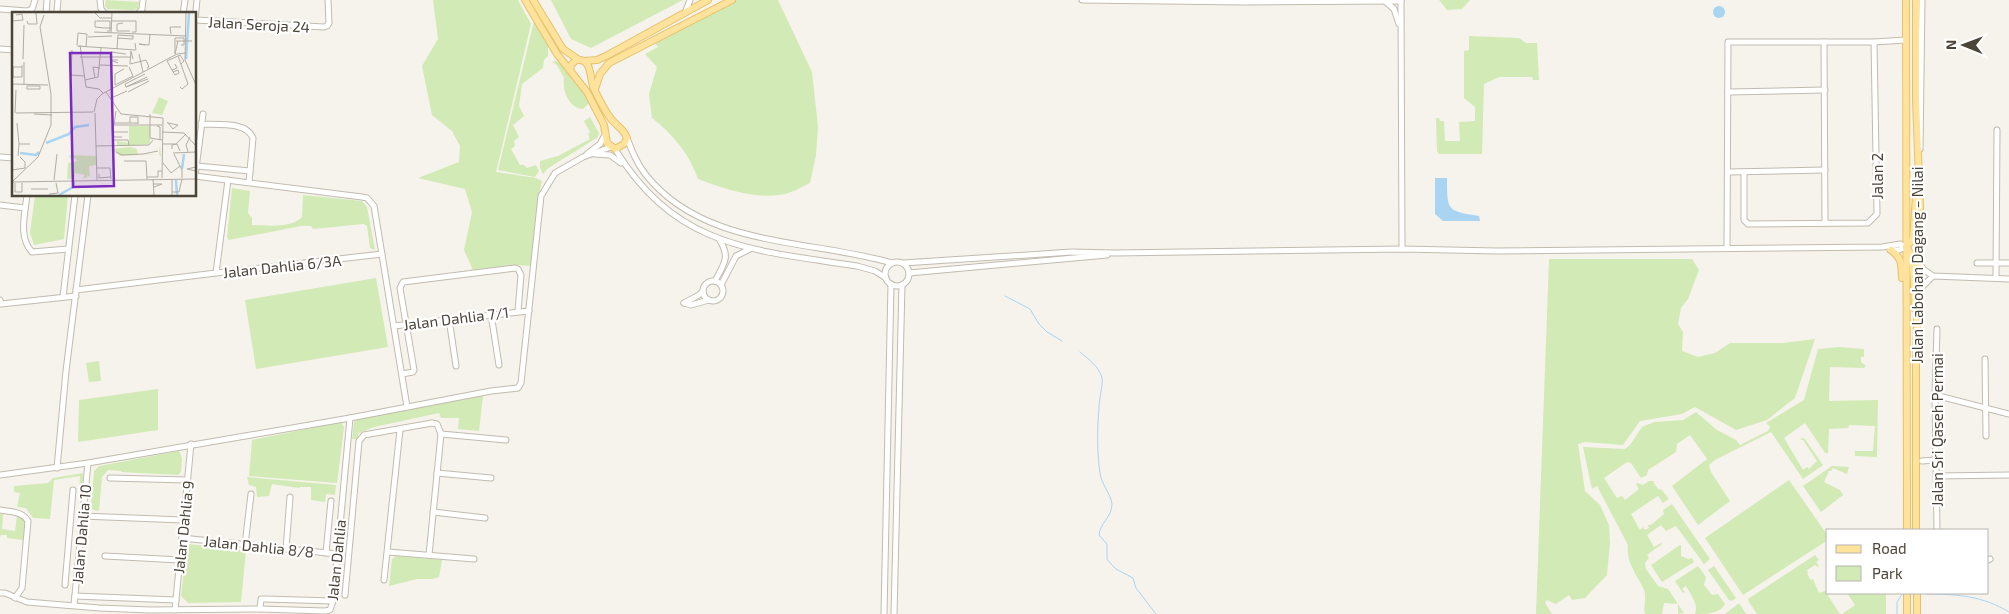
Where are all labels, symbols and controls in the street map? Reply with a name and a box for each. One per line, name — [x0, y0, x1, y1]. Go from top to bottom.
inset map — [12, 12, 196, 196]
street label: Jalan Seroja 24 — [208, 12, 310, 37]
north arrow — [1939, 20, 1989, 70]
text: N — [1942, 40, 1959, 50]
street label: Jalan 2 — [1868, 153, 1886, 199]
street label: Jalan Labohan Dagang ‒ Nilai — [1908, 166, 1926, 364]
street label: Jalan Dahlia 6/3A — [222, 251, 343, 281]
street label: Jalan Dahlia 7/1 — [402, 303, 510, 333]
street label: Jalan Sri Qaseh Permai — [1928, 353, 1947, 507]
street label: Jalan Dahlia 9 — [169, 480, 197, 574]
street label: Jalan Dahlia 10 — [68, 484, 94, 584]
street label: Jalan Dahlia — [323, 519, 349, 601]
legend — [1826, 529, 1989, 594]
street label: Jalan Dahlia 8/8 — [203, 531, 315, 561]
text: Road — [1872, 539, 1907, 557]
text: Park — [1872, 564, 1903, 582]

